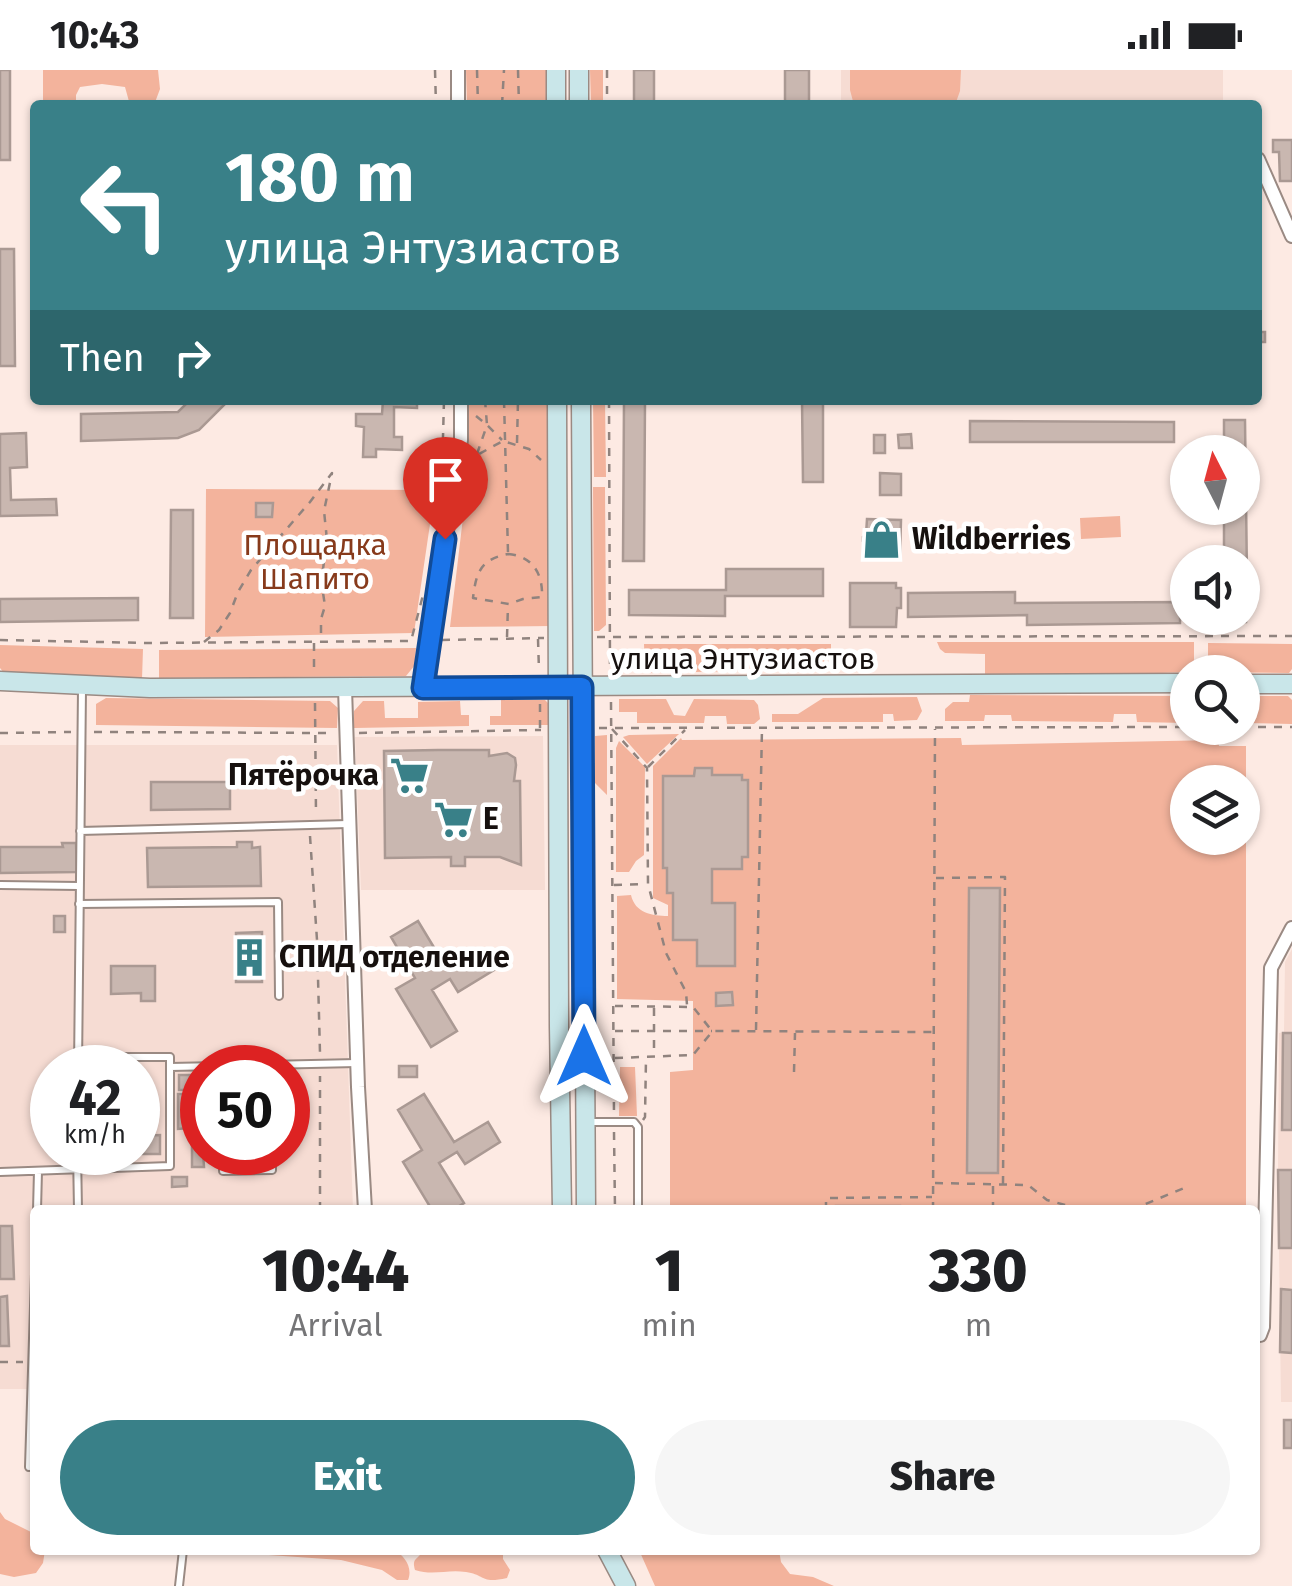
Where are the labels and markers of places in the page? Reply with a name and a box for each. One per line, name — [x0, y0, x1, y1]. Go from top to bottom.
pin — [403, 437, 488, 540]
shop icon: Wildberries — [861, 518, 903, 560]
place label: Wildberries — [912, 521, 1071, 557]
supermarket icon: Пятёрочка — [388, 754, 430, 796]
place label: Пятёрочка — [228, 757, 379, 793]
supermarket icon: Е — [432, 798, 474, 840]
place label: Е — [483, 801, 499, 837]
building icon: СПИД отделение — [228, 936, 270, 978]
place label: СПИД отделение — [279, 939, 510, 975]

